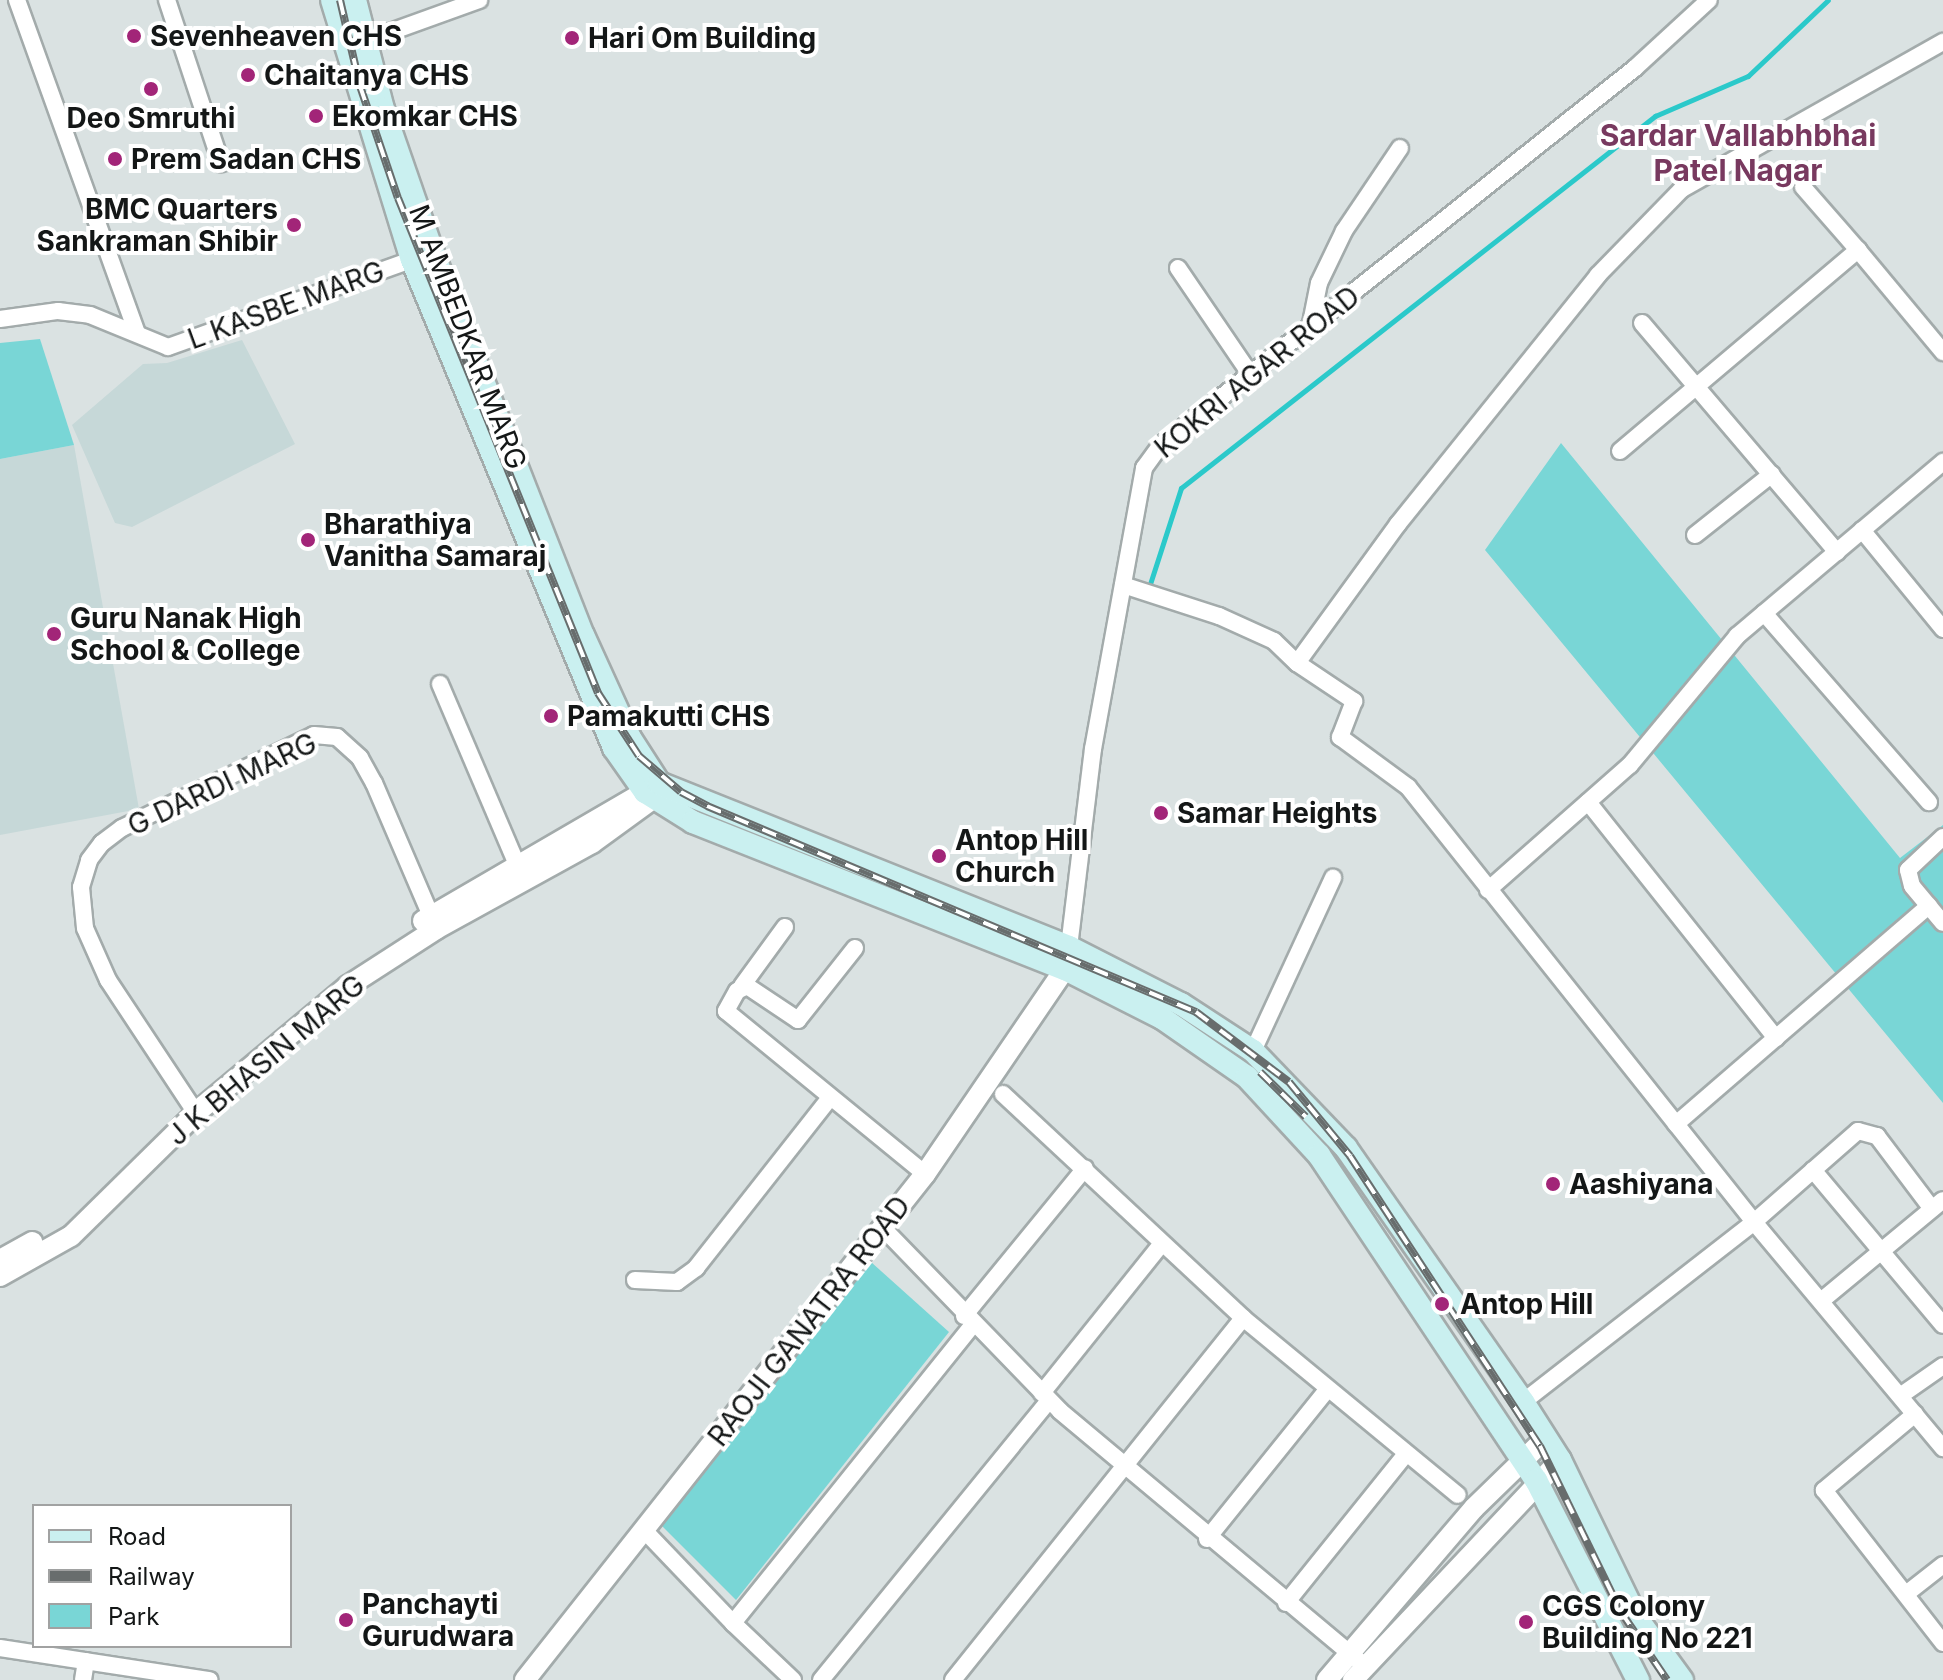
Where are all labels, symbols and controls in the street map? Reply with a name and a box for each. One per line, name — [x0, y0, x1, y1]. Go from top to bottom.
place label: Sevenheaven CHS — [150, 19, 402, 53]
place label: Hari Om Building — [588, 21, 816, 55]
marker: Sevenheaven CHS — [125, 27, 143, 45]
marker: Hari Om Building — [563, 29, 581, 47]
place label: Chaitanya CHS — [264, 58, 469, 92]
marker: Chaitanya CHS — [239, 66, 257, 84]
marker: Deo Smruthi — [142, 80, 160, 98]
place label: Ekomkar CHS — [332, 99, 518, 133]
place label: Deo Smruthi — [67, 101, 235, 135]
marker: Ekomkar CHS — [307, 107, 325, 125]
district label: Sardar Vallabhbhai Patel Nagar — [1600, 117, 1876, 188]
place label: Prem Sadan CHS — [131, 142, 361, 176]
marker: Prem Sadan CHS — [106, 150, 124, 168]
place label: BMC Quarters Sankraman Shibir — [37, 192, 278, 258]
street label: M AMBEDKAR MARG — [402, 200, 534, 474]
marker: BMC Quarters Sankraman Shibir — [285, 216, 303, 234]
street label: L KASBE MARG — [183, 254, 389, 356]
street label: KOKRI AGAR ROAD — [1148, 279, 1366, 465]
place label: Bharathiya Vanitha Samaraj — [324, 507, 546, 573]
marker: Bharathiya Vanitha Samaraj — [299, 531, 317, 549]
place label: Guru Nanak High School & College — [70, 601, 302, 667]
marker: Guru Nanak High School & College — [45, 625, 63, 643]
place label: Pamakutti CHS — [567, 699, 770, 733]
marker: Pamakutti CHS — [542, 707, 560, 725]
street label: G DARDI MARG — [122, 726, 322, 842]
place label: Samar Heights — [1177, 796, 1377, 830]
marker: Samar Heights — [1152, 804, 1170, 822]
place label: Antop Hill Church — [955, 823, 1088, 889]
marker: Antop Hill Church — [930, 847, 948, 865]
street label: J K BHASIN MARG — [161, 968, 371, 1152]
place label: Aashiyana — [1569, 1167, 1713, 1201]
marker: Aashiyana — [1544, 1175, 1562, 1193]
street label: RAOJI GANATRA ROAD — [701, 1189, 917, 1453]
place label: Antop Hill — [1460, 1287, 1593, 1321]
marker: Antop Hill — [1431, 1293, 1453, 1315]
legend — [32, 1504, 292, 1648]
text: Road — [108, 1522, 166, 1551]
text: Railway — [108, 1562, 195, 1591]
place label: Panchayti Gurudwara — [362, 1587, 514, 1653]
place label: CGS Colony Building No 221 — [1542, 1589, 1753, 1655]
text: Park — [108, 1602, 159, 1631]
marker: Panchayti Gurudwara — [337, 1611, 355, 1629]
marker: CGS Colony Building No 221 — [1517, 1613, 1535, 1631]

